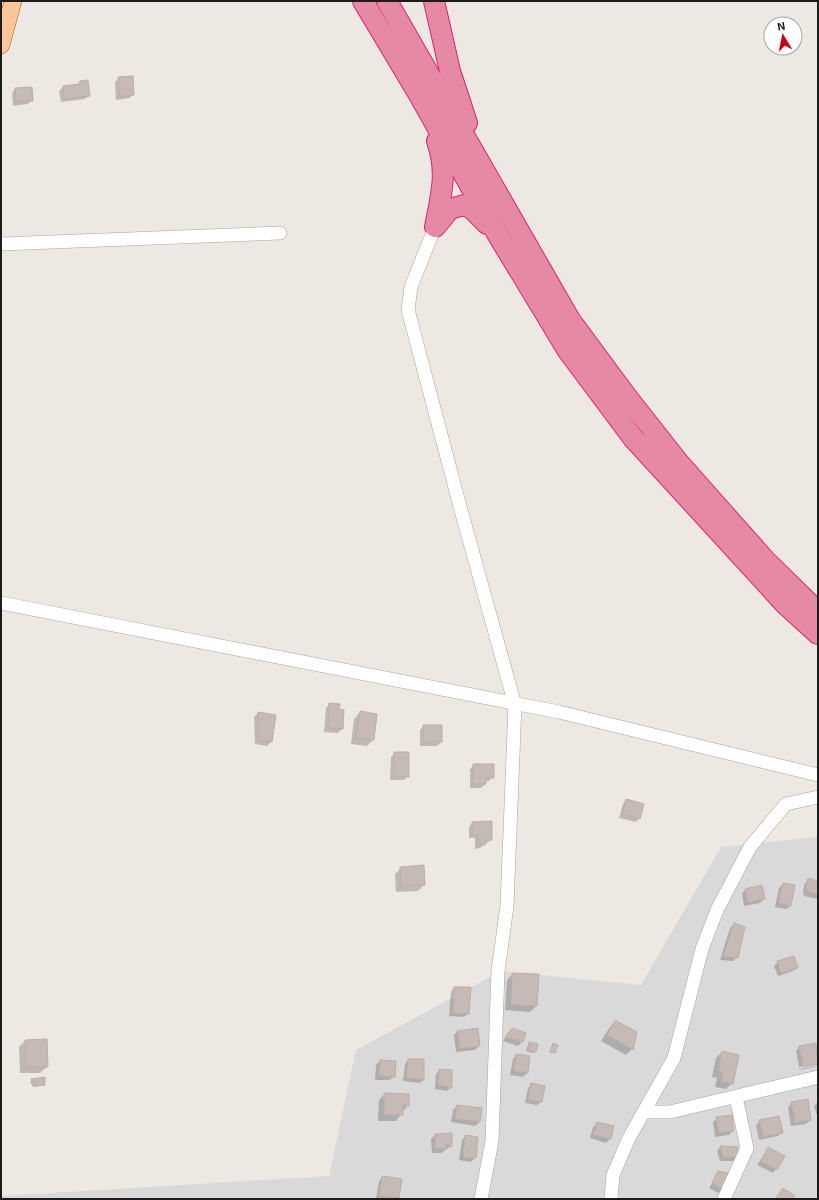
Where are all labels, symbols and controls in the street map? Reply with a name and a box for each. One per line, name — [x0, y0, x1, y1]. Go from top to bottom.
north arrow — [763, 16, 803, 56]
text: N — [776, 19, 786, 33]

